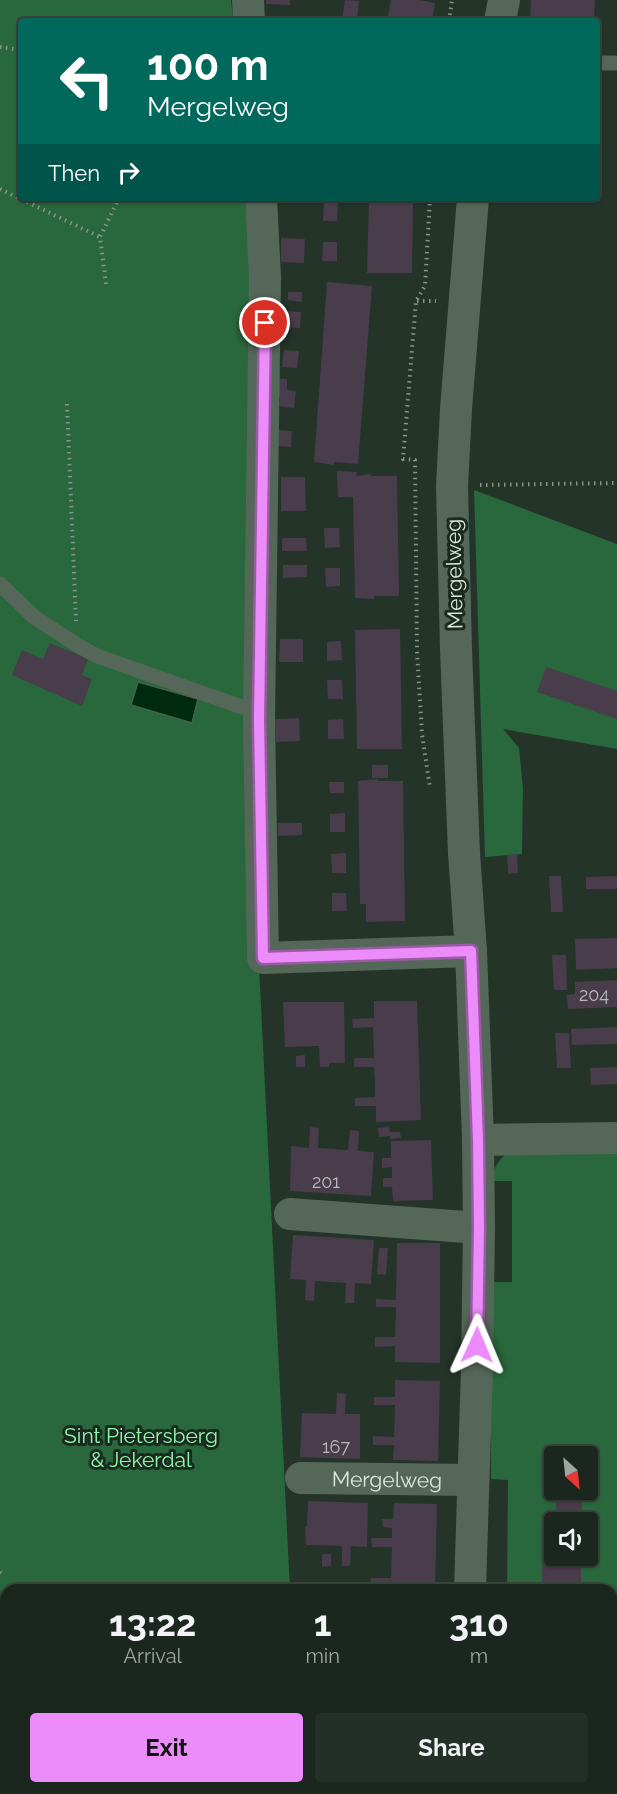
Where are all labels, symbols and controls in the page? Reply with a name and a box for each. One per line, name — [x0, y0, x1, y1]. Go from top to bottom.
text: 100 m — [147, 41, 269, 90]
icon: left — [48, 42, 126, 120]
text: Mergelweg — [147, 91, 289, 122]
icon: right — [112, 156, 145, 189]
text: Then — [48, 160, 100, 186]
pin — [239, 297, 290, 348]
icon: arrive — [248, 306, 281, 339]
street label: Mergelweg — [441, 519, 467, 629]
house number: 204 — [579, 984, 609, 1005]
house number: 201 — [312, 1171, 340, 1192]
position arrow — [445, 1313, 509, 1377]
park label: Sint Pietersberg & Jekerdal — [64, 1423, 218, 1472]
house number: 167 — [322, 1436, 350, 1457]
north arrow — [544, 1446, 598, 1500]
map controls — [544, 1446, 598, 1566]
street label: Mergelweg — [332, 1466, 442, 1492]
button: sound — [544, 1512, 598, 1566]
text: 13:22 — [109, 1602, 196, 1644]
text: 1 — [314, 1602, 332, 1644]
text: 310 — [449, 1602, 509, 1644]
text: Arrival — [123, 1644, 182, 1668]
text: min — [305, 1644, 340, 1668]
text: m — [470, 1644, 488, 1668]
button: Exit — [30, 1713, 303, 1782]
button: Share — [315, 1713, 588, 1782]

